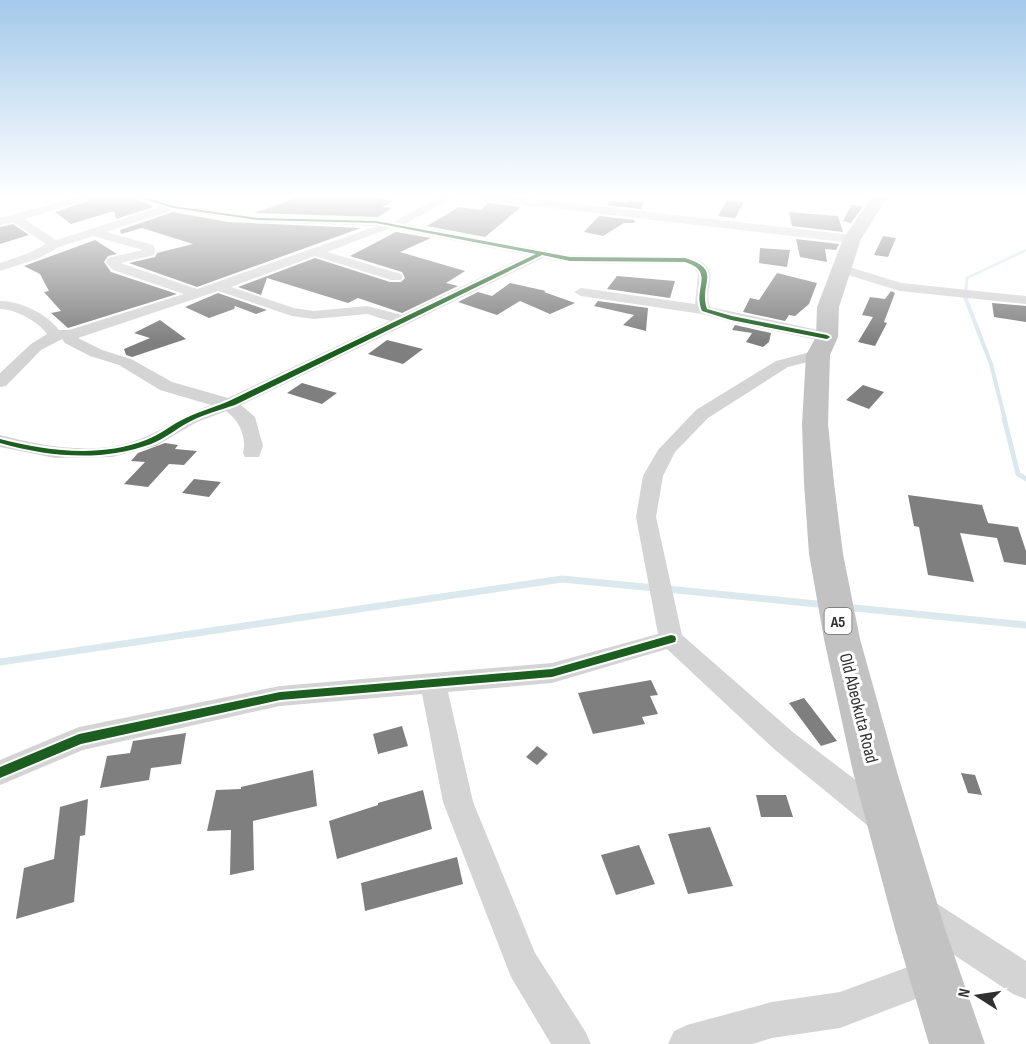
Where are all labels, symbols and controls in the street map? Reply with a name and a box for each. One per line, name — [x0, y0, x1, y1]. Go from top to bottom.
road number: A5 — [824, 608, 852, 634]
street label: Old Abeokuta Road — [835, 651, 882, 765]
north arrow — [948, 966, 1008, 1026]
text: N — [955, 987, 975, 999]

